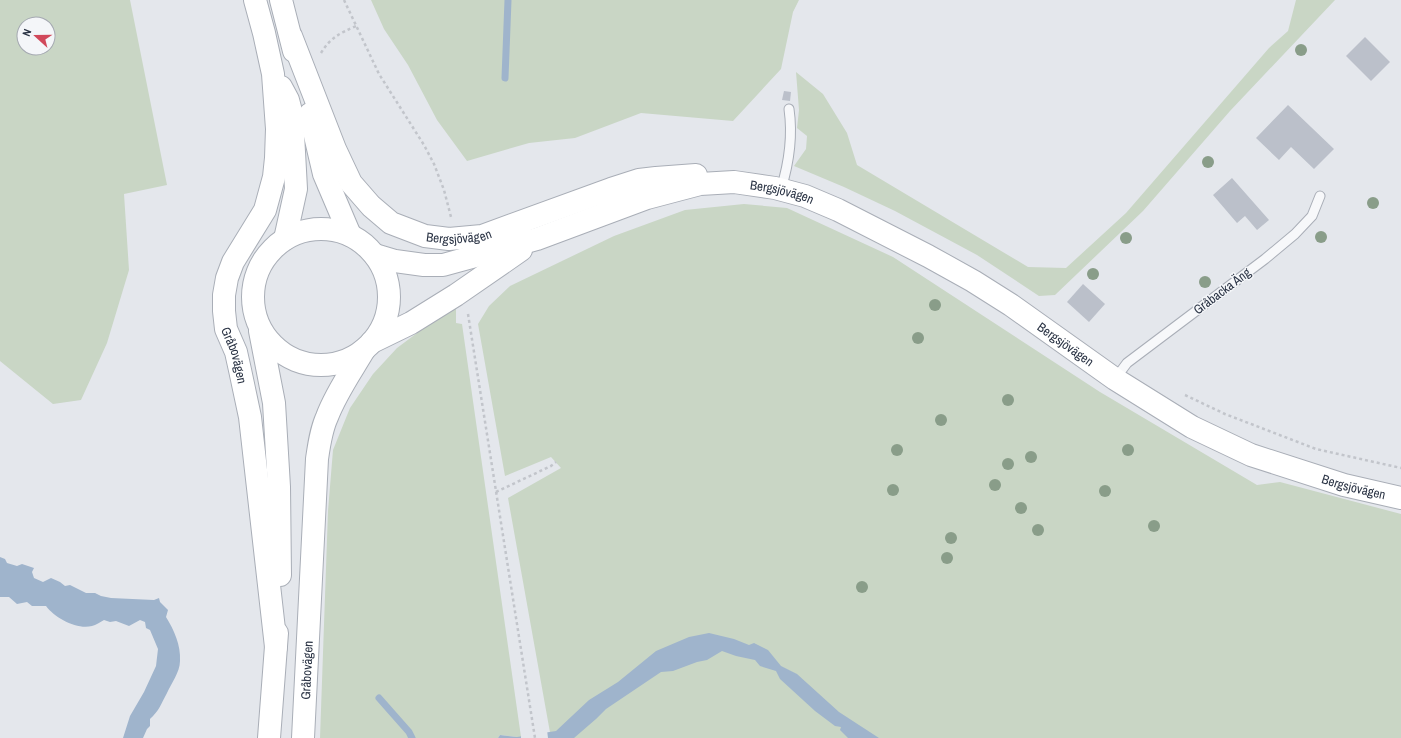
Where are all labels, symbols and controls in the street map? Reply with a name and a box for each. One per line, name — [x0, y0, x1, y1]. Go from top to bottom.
north arrow — [16, 16, 56, 56]
text: N — [19, 27, 34, 38]
street label: Bergsjövägen — [749, 176, 817, 207]
street label: Bergsjövägen — [425, 225, 494, 247]
street label: Gråbacka Äng — [1190, 264, 1254, 318]
street label: Bergsjövägen — [1034, 318, 1097, 370]
street label: Gråbovägen — [218, 324, 251, 385]
street label: Bergsjövägen — [1320, 470, 1387, 503]
street label: Gråbovägen — [296, 640, 316, 700]

